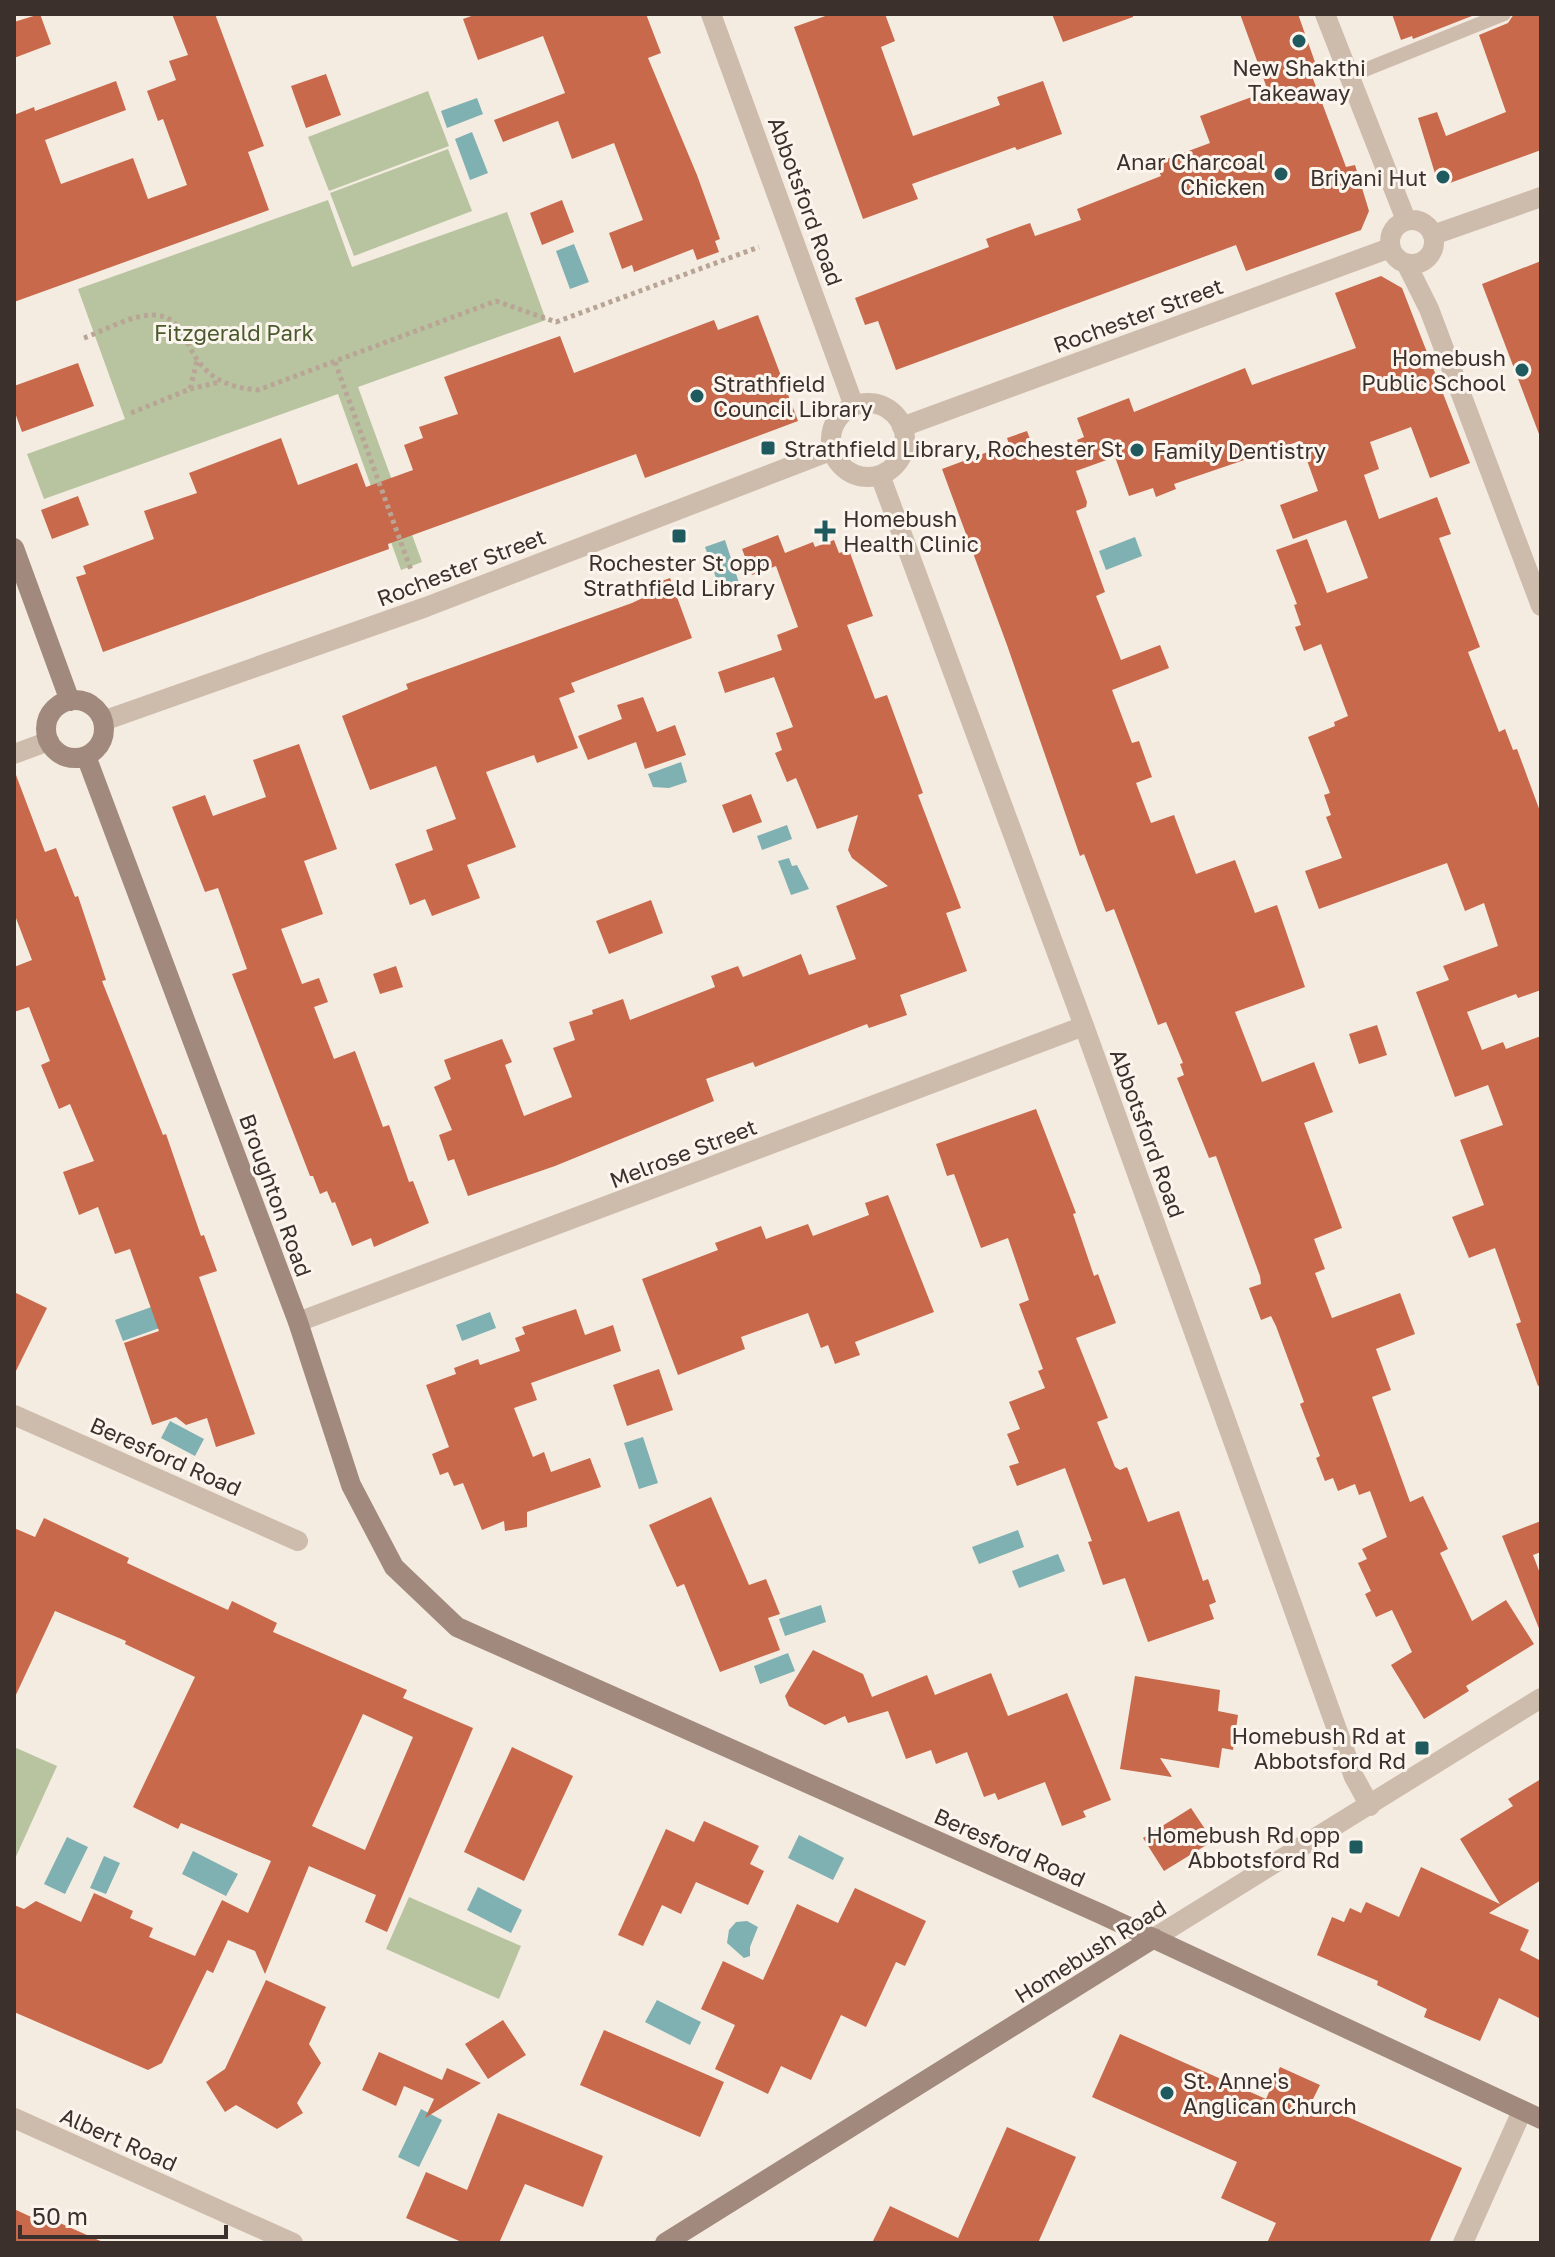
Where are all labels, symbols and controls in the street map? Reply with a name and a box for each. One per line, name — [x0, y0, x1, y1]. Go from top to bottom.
marker: New Shakthi Takeaway — [1290, 32, 1308, 50]
place label: New Shakthi Takeaway — [1232, 54, 1366, 106]
street label: Abbotsford Road — [763, 113, 849, 289]
place label: Anar Charcoal Chicken — [1116, 148, 1265, 200]
place label: Briyani Hut — [1310, 164, 1427, 191]
marker: Anar Charcoal Chicken — [1272, 165, 1290, 183]
marker: Briyani Hut — [1434, 168, 1452, 186]
street label: Rochester Street — [1049, 272, 1227, 358]
park label: Fitzgerald Park — [154, 319, 314, 346]
place label: Homebush Public School — [1361, 344, 1506, 396]
marker: Homebush Public School — [1513, 361, 1531, 379]
place label: Strathfield Council Library — [713, 370, 873, 422]
marker: Strathfield Council Library — [688, 387, 706, 405]
place label: Strathfield Library, Rochester St — [784, 435, 1123, 462]
place label: Family Dentistry — [1153, 437, 1326, 464]
marker: Strathfield Library, Rochester St — [759, 439, 777, 457]
marker: Family Dentistry — [1128, 441, 1146, 459]
place label: Homebush Health Clinic — [843, 505, 979, 557]
marker: Homebush Health Clinic — [814, 520, 836, 542]
street label: Rochester Street — [373, 522, 549, 612]
marker: Rochester St opp Strathfield Library — [670, 527, 688, 545]
place label: Rochester St opp Strathfield Library — [583, 549, 775, 601]
street label: Abbotsford Road — [1105, 1045, 1191, 1221]
street label: Broughton Road — [234, 1110, 318, 1280]
street label: Melrose Street — [606, 1113, 760, 1193]
street label: Beresford Road — [86, 1411, 246, 1501]
place label: Homebush Rd at Abbotsford Rd — [1232, 1722, 1406, 1774]
marker: Homebush Rd at Abbotsford Rd — [1413, 1739, 1431, 1757]
street label: Beresford Road — [930, 1802, 1090, 1892]
place label: Homebush Rd opp Abbotsford Rd — [1146, 1821, 1340, 1873]
marker: Homebush Rd opp Abbotsford Rd — [1347, 1838, 1365, 1856]
street label: Homebush Road — [1009, 1894, 1171, 2008]
place label: St. Anne's Anglican Church — [1183, 2067, 1357, 2119]
marker: St. Anne's Anglican Church — [1158, 2084, 1176, 2102]
street label: Albert Road — [56, 2101, 182, 2177]
scale bar — [20, 2189, 226, 2239]
text: 50 m — [32, 2201, 88, 2230]

